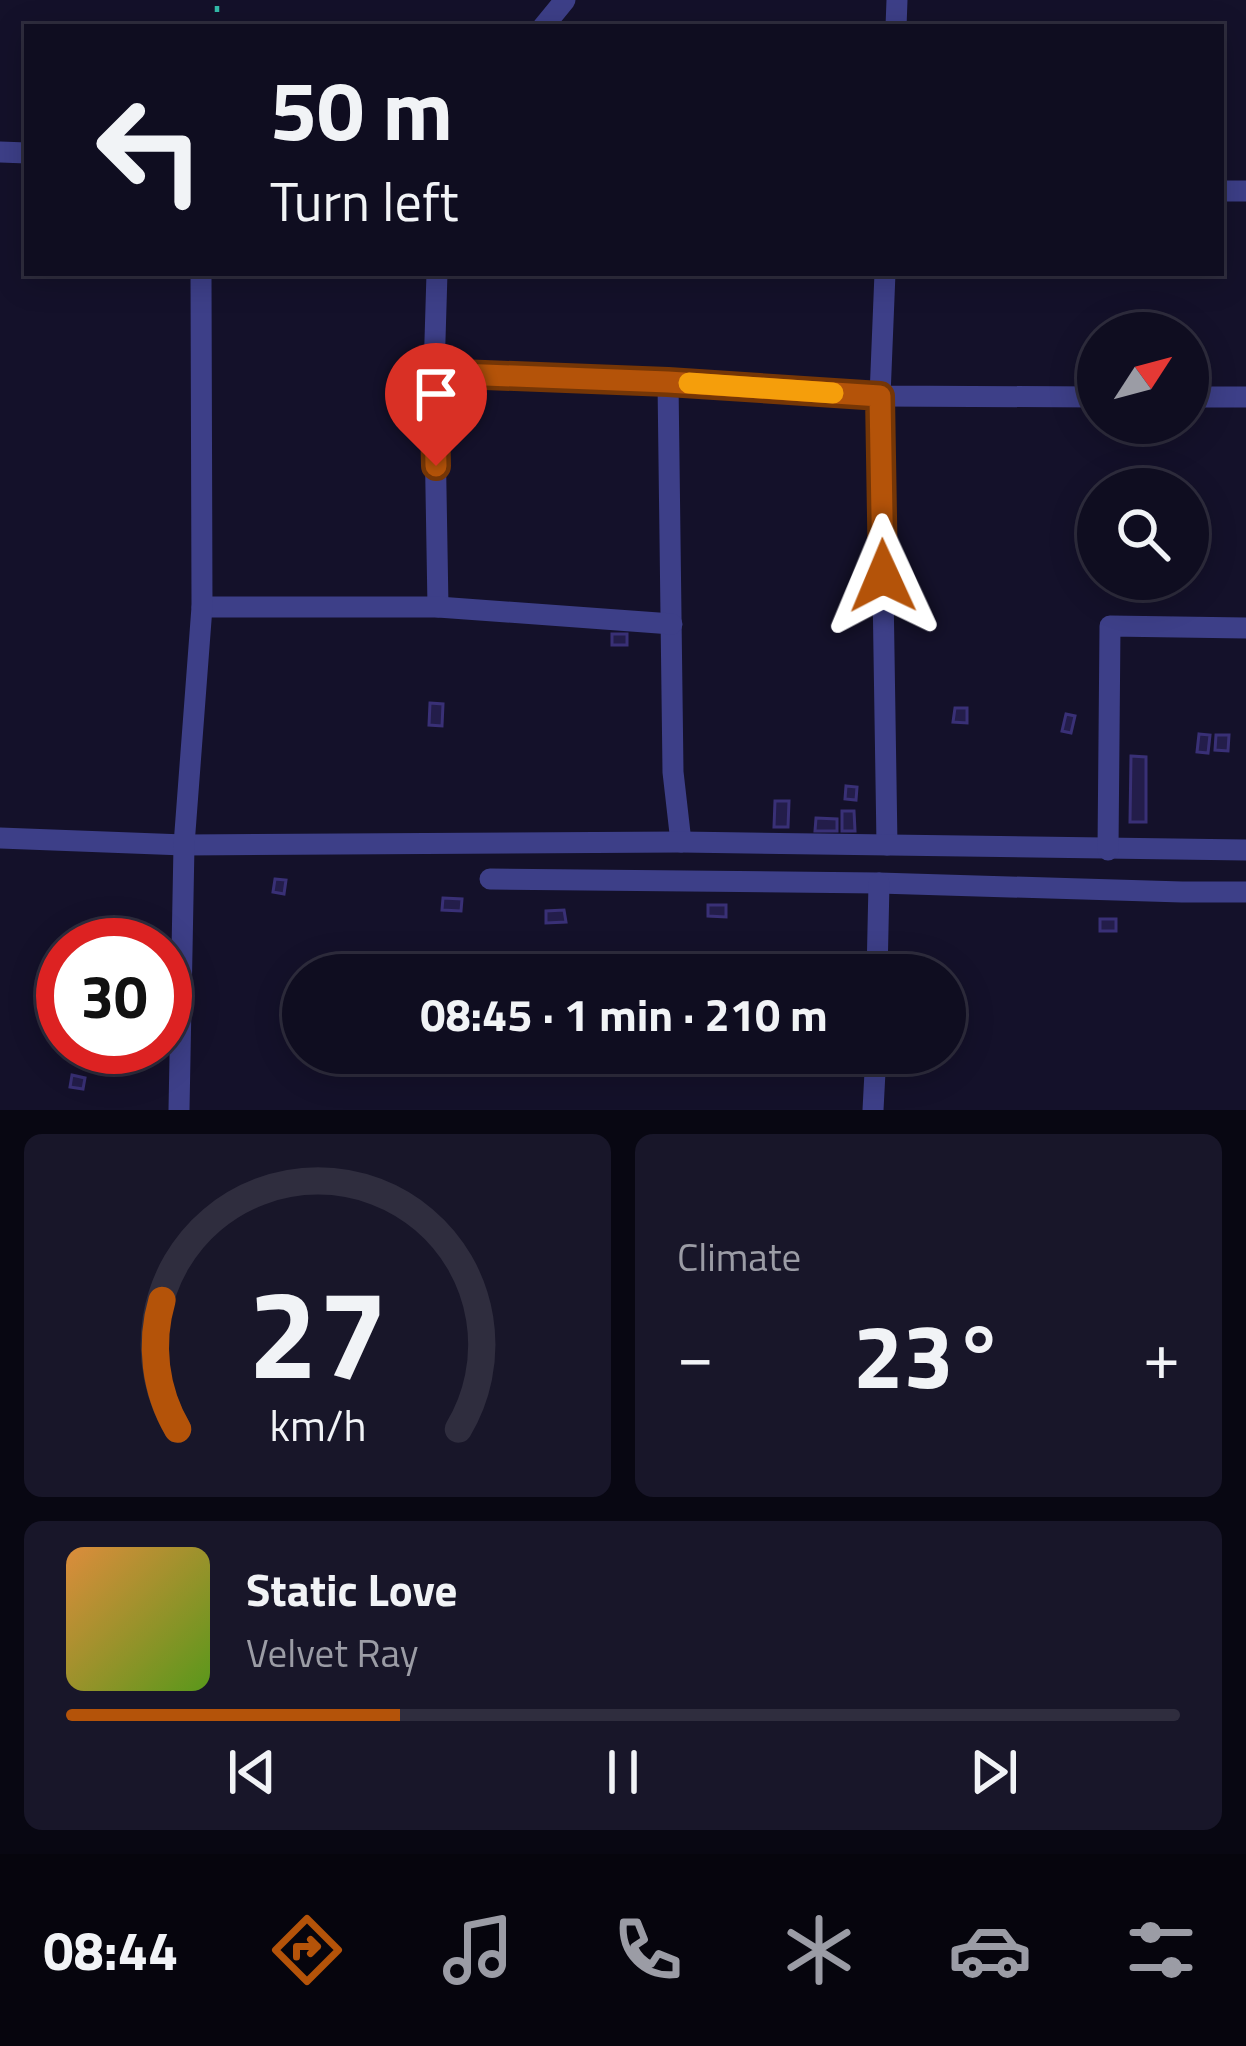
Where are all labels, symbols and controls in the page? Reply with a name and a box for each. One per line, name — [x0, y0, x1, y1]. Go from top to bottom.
text: 50 m — [270, 45, 453, 173]
icon: left — [72, 72, 228, 228]
text: Turn left — [270, 160, 459, 242]
north arrow — [1077, 312, 1209, 444]
map controls — [1077, 312, 1209, 600]
pin — [385, 343, 487, 466]
icon: arrive — [403, 361, 469, 427]
button: search — [1077, 468, 1209, 600]
position arrow — [820, 513, 946, 639]
speed limit sign: 30 — [36, 918, 192, 1074]
text: 08:45 · 1 min · 210 m — [420, 980, 828, 1048]
text: Climate — [677, 1227, 801, 1286]
text: 27 — [248, 1237, 387, 1426]
text: 23° — [853, 1286, 1004, 1423]
text: − — [677, 1304, 714, 1405]
text: + — [1143, 1304, 1180, 1405]
text: km/h — [269, 1391, 366, 1457]
text: Static Love — [246, 1555, 458, 1623]
text: Velvet Ray — [246, 1623, 419, 1682]
icon: previous — [219, 1739, 285, 1805]
icon: pause — [590, 1739, 656, 1805]
icon: next — [961, 1739, 1027, 1805]
icon: directions — [265, 1908, 349, 1992]
icon: music — [436, 1908, 520, 1992]
icon: phone — [606, 1908, 690, 1992]
icon: climate — [777, 1908, 861, 1992]
icon: car — [948, 1908, 1032, 1992]
icon: filters — [1119, 1908, 1203, 1992]
text: 08:44 — [43, 1909, 178, 1991]

